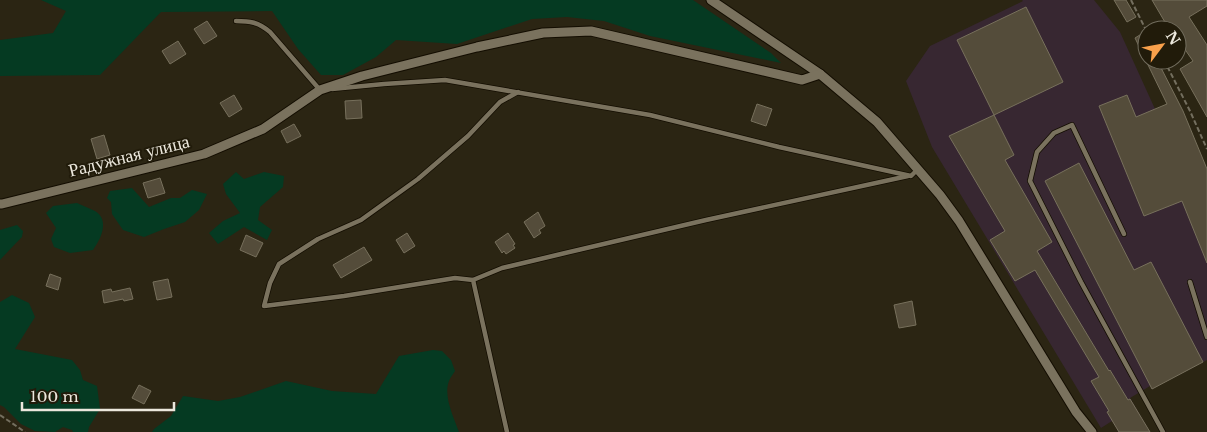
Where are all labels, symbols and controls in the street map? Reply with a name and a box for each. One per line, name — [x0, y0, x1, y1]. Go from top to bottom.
north arrow — [1137, 20, 1187, 70]
text: N — [1162, 28, 1184, 48]
street label: Радужная улица — [66, 130, 192, 182]
scale bar — [22, 380, 175, 412]
text: 100 m — [30, 387, 79, 406]

